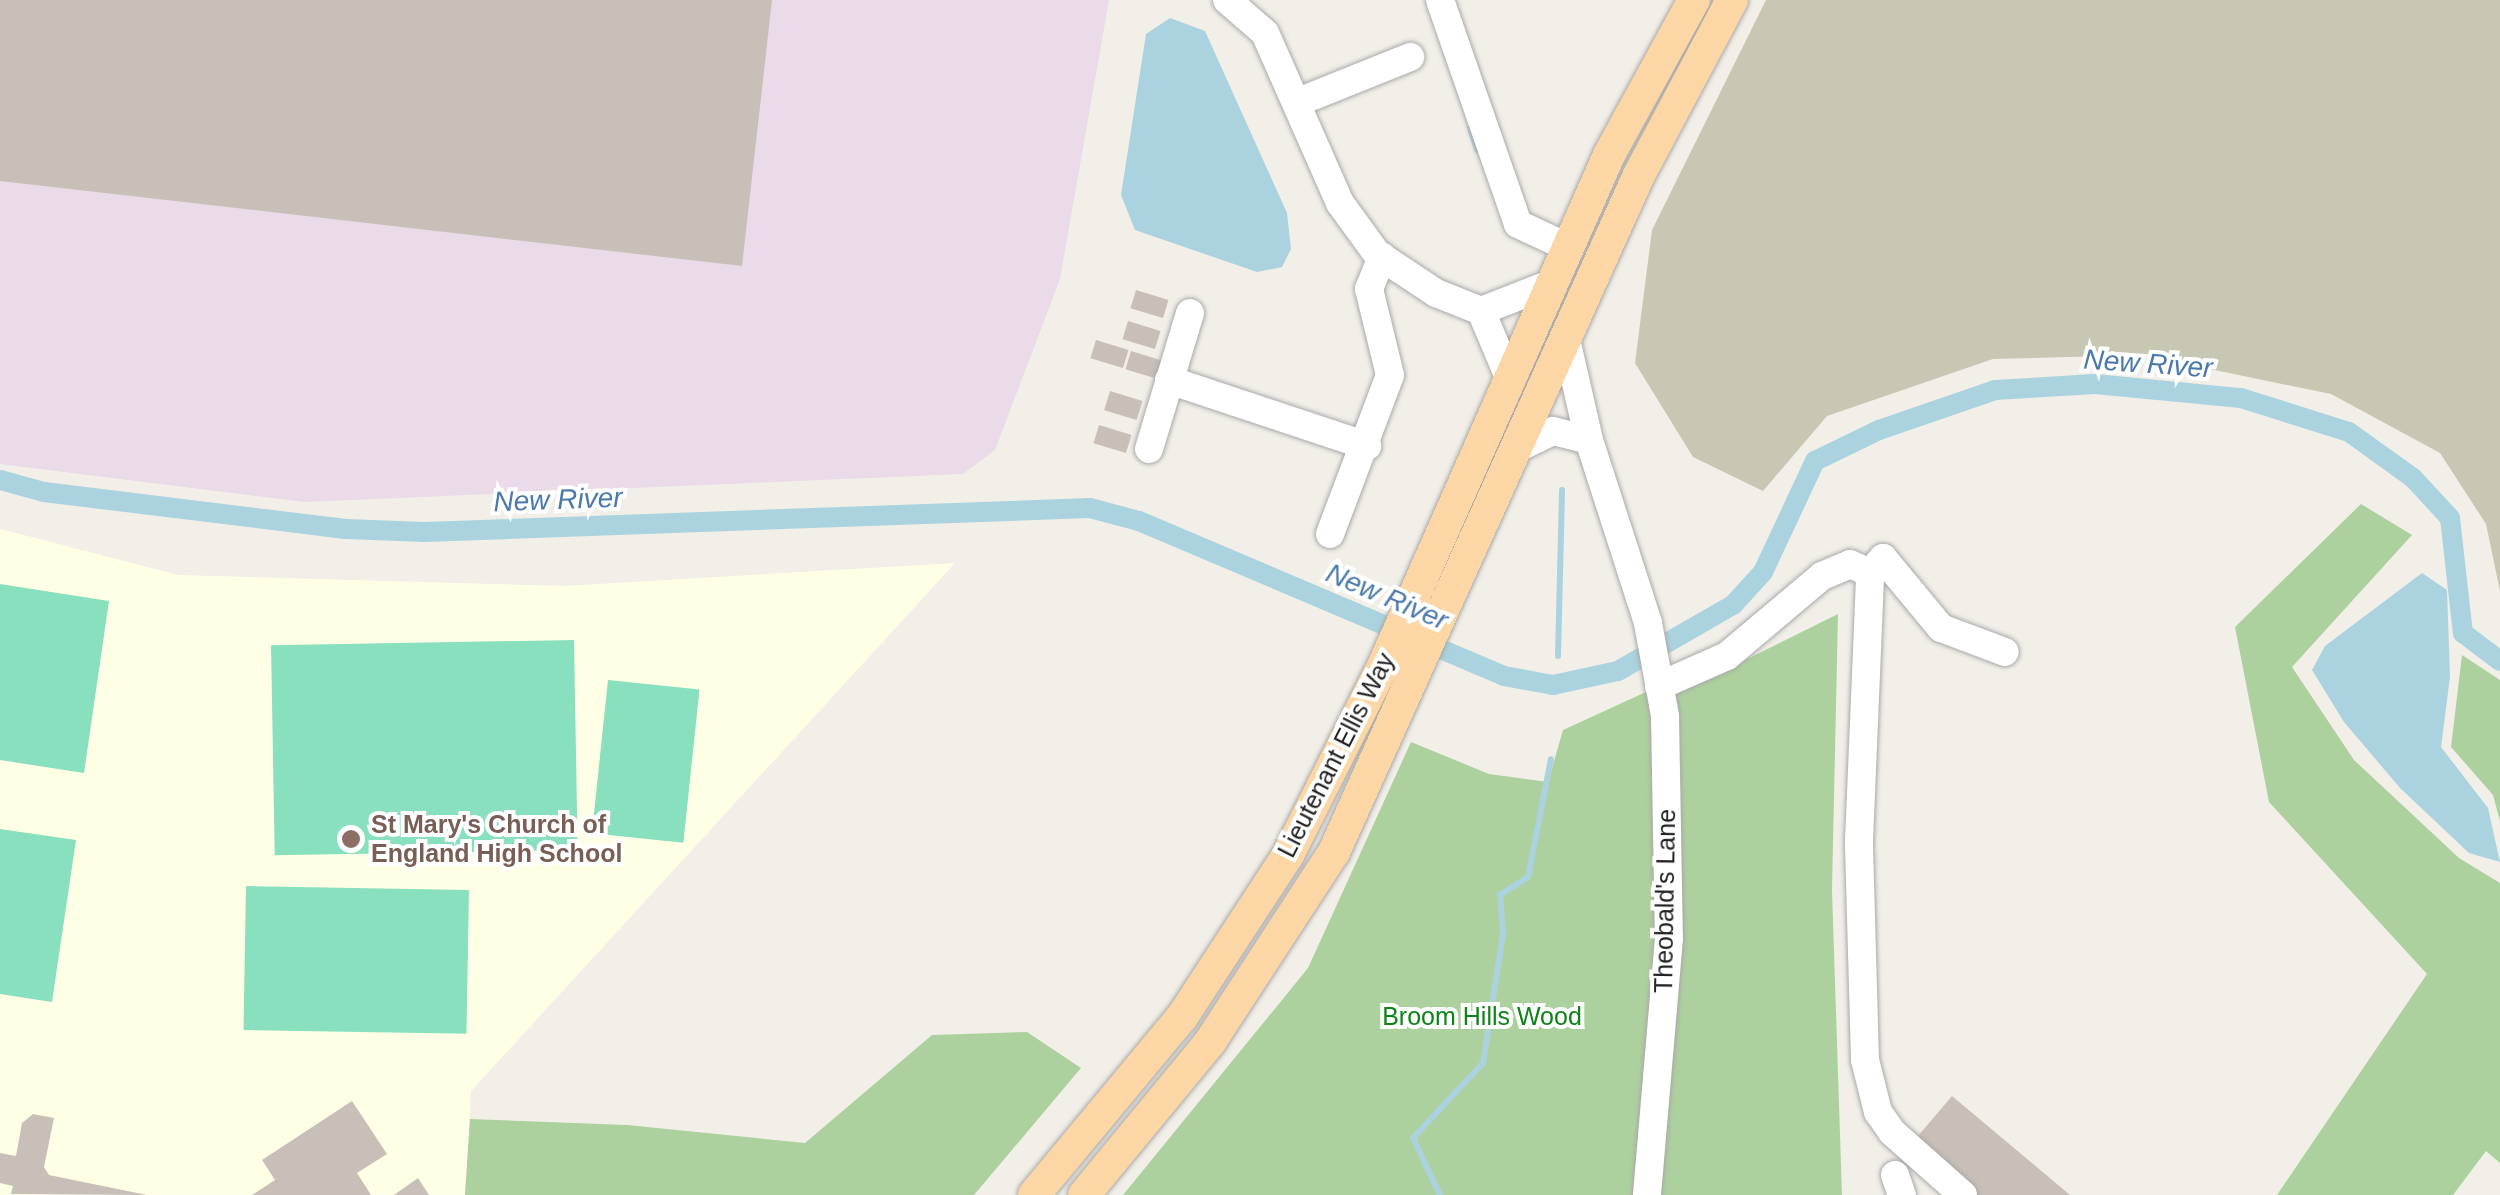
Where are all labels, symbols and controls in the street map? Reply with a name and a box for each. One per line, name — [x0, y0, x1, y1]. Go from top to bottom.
water label: New River — [2082, 343, 2214, 385]
water label: New River — [493, 481, 623, 519]
water label: New River — [1321, 556, 1453, 638]
street label: Lieutenant Ellis Way — [1271, 648, 1401, 862]
street label: Theobald's Lane — [1648, 809, 1682, 993]
place label: St Mary's Church of England High School — [371, 810, 622, 869]
marker: St Mary's Church of England High School — [340, 828, 362, 850]
park label: Broom Hills Wood — [1382, 1001, 1582, 1031]

